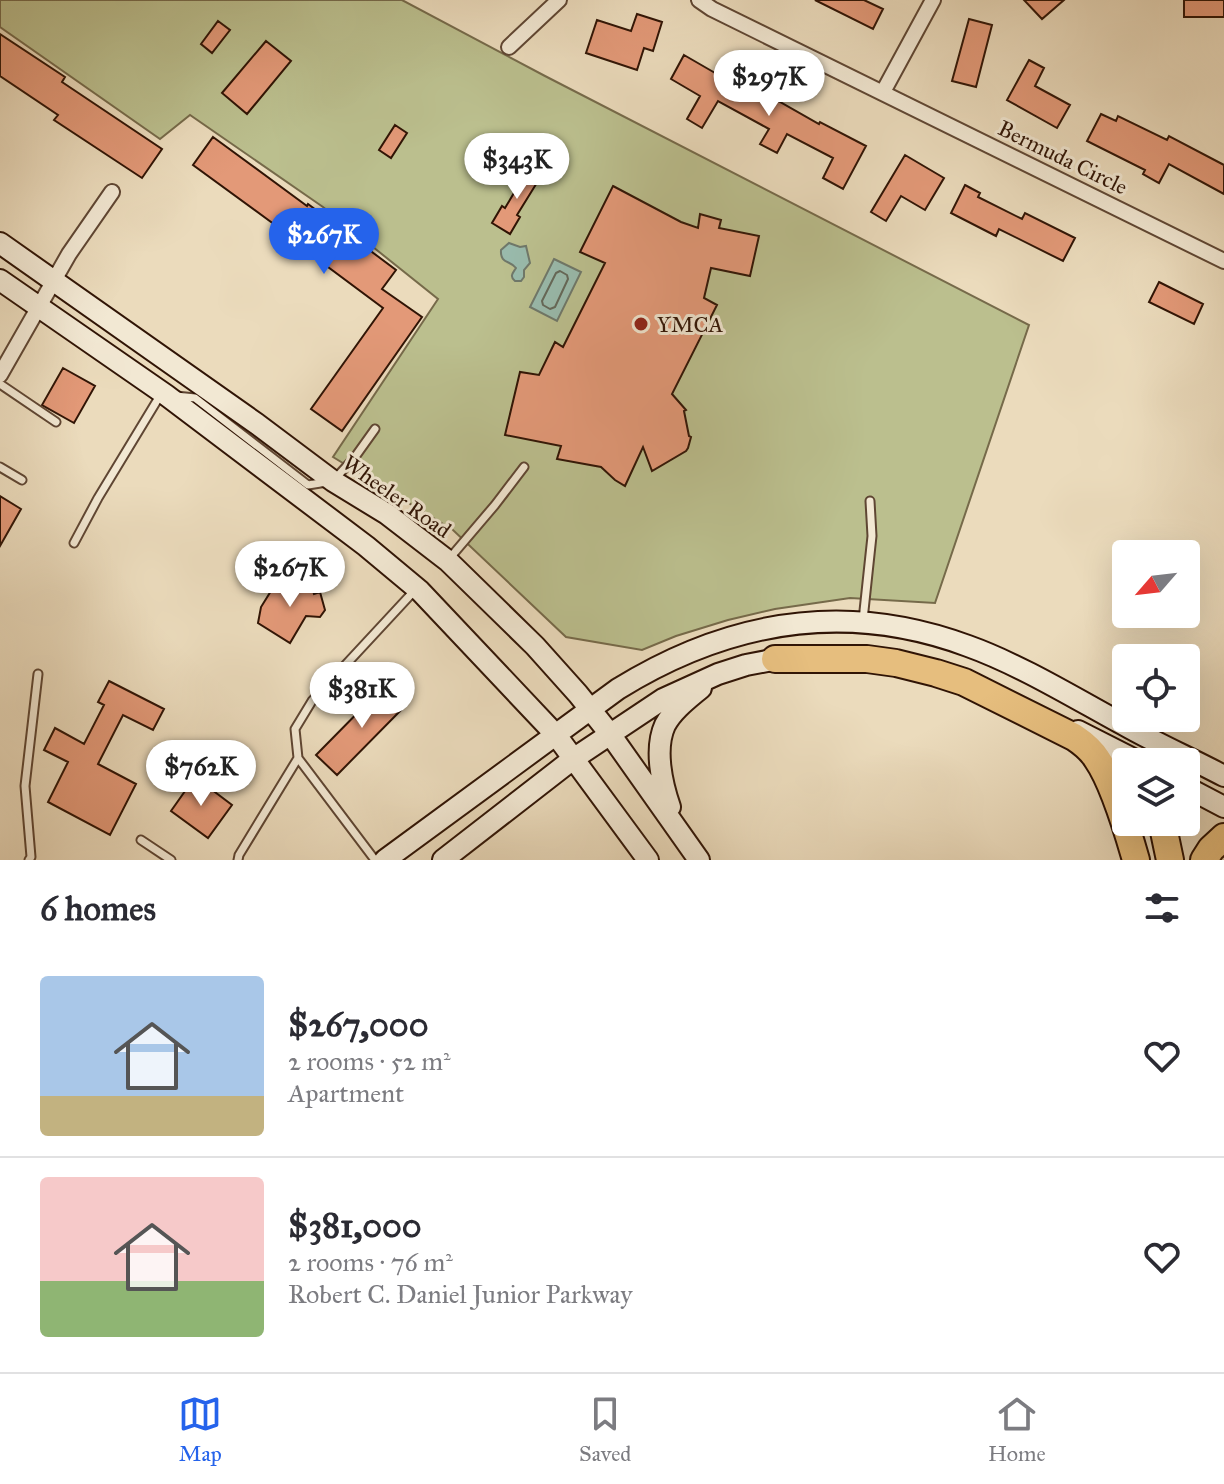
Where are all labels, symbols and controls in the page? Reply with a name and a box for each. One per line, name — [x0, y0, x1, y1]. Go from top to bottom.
pin: $297K — [713, 50, 825, 118]
text: $297K — [732, 60, 806, 92]
street label: Bermuda Circle — [994, 114, 1132, 200]
pin: $343K — [461, 133, 573, 201]
text: $343K — [482, 143, 552, 175]
pin: $267K — [268, 208, 380, 276]
text: $267K — [287, 218, 361, 250]
place label: YMCA — [657, 311, 723, 338]
marker: YMCA — [632, 315, 650, 333]
street label: Wheeler Road — [337, 449, 456, 544]
north arrow — [1112, 540, 1200, 628]
map controls — [1112, 540, 1200, 836]
pin: $267K — [234, 541, 346, 609]
text: $267K — [253, 551, 327, 583]
button: locate — [1112, 644, 1200, 732]
pin: $381K — [306, 662, 418, 730]
text: $381K — [328, 672, 396, 704]
pin: $762K — [145, 740, 257, 808]
button: layers — [1112, 748, 1200, 836]
text: $762K — [164, 750, 238, 782]
icon: filters — [1140, 886, 1184, 930]
text: 6 homes — [40, 888, 156, 929]
text: $267,000 — [288, 1004, 428, 1045]
icon: home — [104, 1008, 200, 1104]
icon: heart — [1140, 1034, 1184, 1078]
text: 2 rooms · 52 m² — [288, 1045, 451, 1077]
text: Apartment — [288, 1077, 404, 1109]
text: $381,000 — [288, 1205, 422, 1246]
icon: home — [104, 1209, 200, 1305]
icon: heart — [1140, 1235, 1184, 1279]
text: 2 rooms · 76 m² — [288, 1246, 453, 1278]
text: Robert C. Daniel Junior Parkway — [288, 1278, 632, 1310]
tab: Map — [178, 1392, 222, 1467]
tab: Saved — [579, 1392, 631, 1467]
tab: Home — [988, 1392, 1046, 1467]

